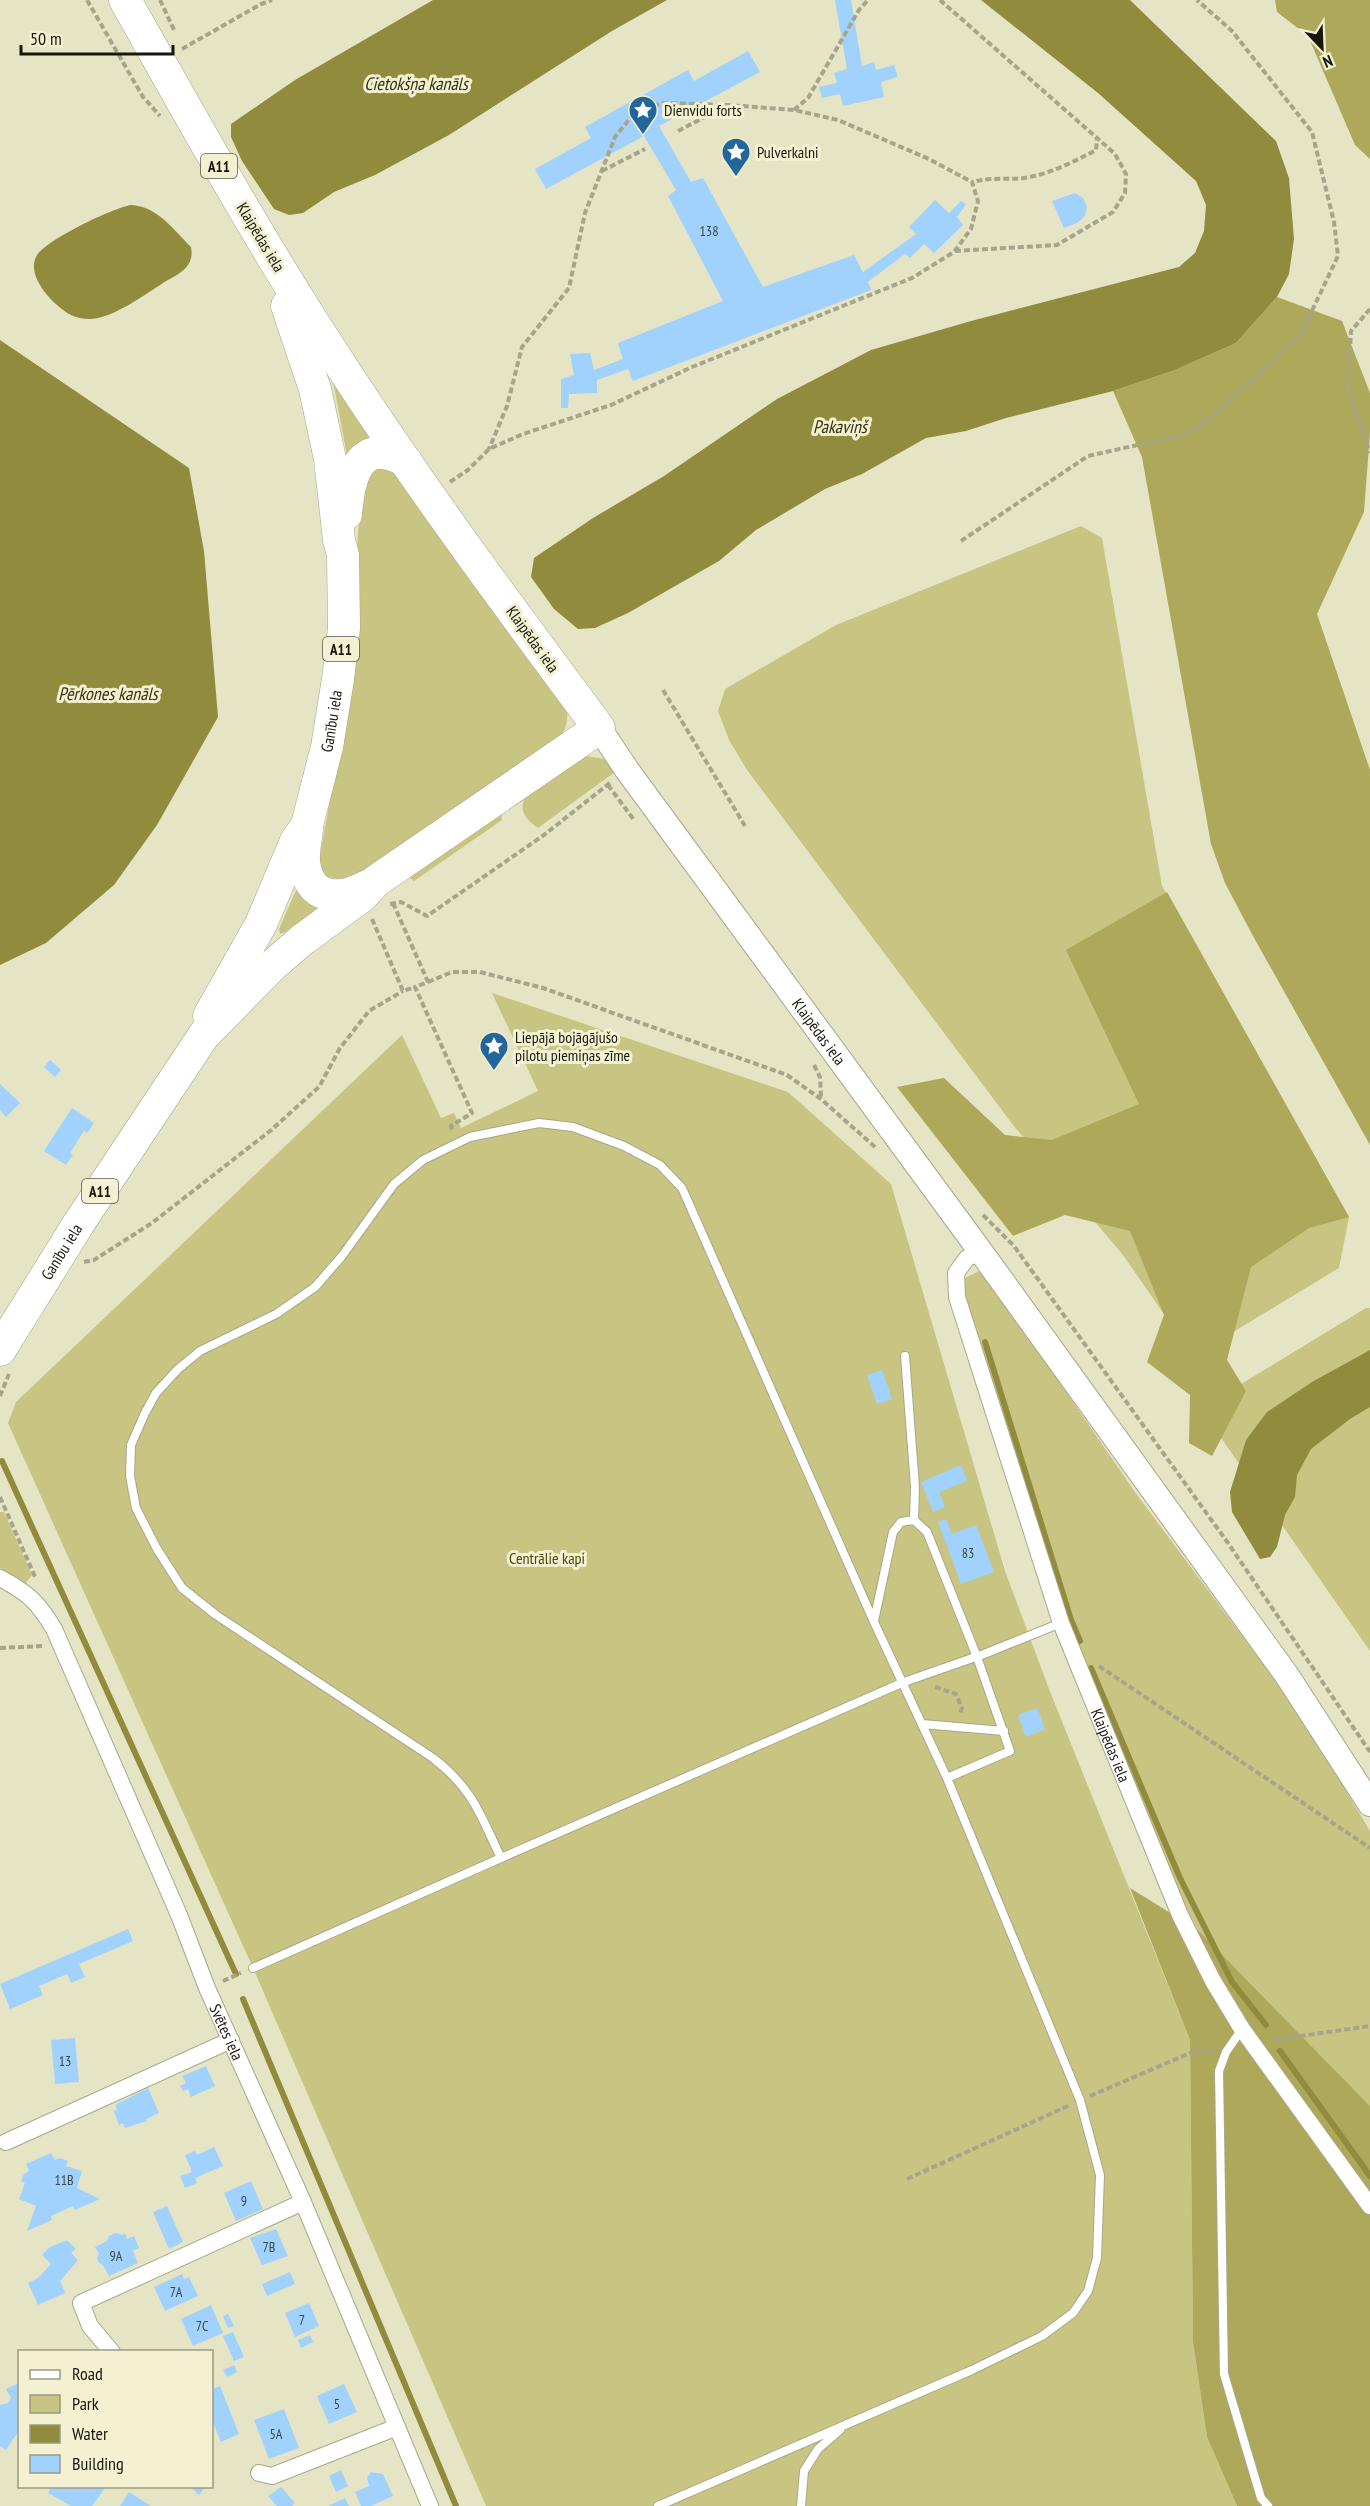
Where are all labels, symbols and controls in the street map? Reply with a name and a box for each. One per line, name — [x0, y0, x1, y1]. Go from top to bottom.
scale bar — [21, 18, 172, 56]
north arrow — [1292, 18, 1352, 78]
text: 50 m — [30, 27, 62, 50]
text: N — [1320, 51, 1336, 73]
water label: Cietokšņa kanāls — [364, 72, 470, 95]
place icon: Dienvidu forts — [627, 94, 659, 136]
place label: Dienvidu forts — [664, 100, 742, 120]
place icon: Pulverkalni — [720, 136, 752, 178]
place label: Pulverkalni — [757, 142, 819, 162]
road number: A11 — [201, 154, 237, 178]
street label: Klaipēdas iela — [232, 199, 290, 275]
house number: 138 — [700, 222, 718, 240]
water label: Pakaviņš — [813, 415, 870, 438]
street label: Klaipēdas iela — [502, 602, 564, 676]
road number: A11 — [323, 637, 359, 661]
water label: Pērkones kanāls — [58, 682, 160, 705]
street label: Ganību iela — [316, 689, 346, 754]
street label: Klaipēdas iela — [788, 994, 850, 1069]
place label: Liepājā bojāgājušo pilotu piemiņas zīme — [515, 1027, 630, 1065]
place icon: Liepājā bojāgājušo pilotu piemiņas zīme — [478, 1030, 510, 1072]
road number: A11 — [82, 1179, 118, 1203]
street label: Ganību iela — [36, 1220, 86, 1283]
house number: 83 — [962, 1544, 974, 1562]
park label: Centrālie kapi — [509, 1548, 585, 1568]
street label: Klaipēdas iela — [1087, 1706, 1135, 1785]
street label: Svētes iela — [205, 2001, 248, 2063]
house number: 13 — [59, 2052, 71, 2070]
house number: 11B — [54, 2171, 74, 2189]
house number: 9 — [241, 2192, 247, 2210]
house number: 7B — [263, 2238, 275, 2256]
house number: 9A — [110, 2247, 123, 2265]
house number: 7A — [170, 2283, 183, 2301]
house number: 7 — [299, 2311, 305, 2329]
house number: 7C — [196, 2317, 209, 2335]
legend — [18, 2350, 213, 2488]
text: Road — [72, 2362, 103, 2385]
text: Park — [72, 2392, 99, 2415]
house number: 5 — [334, 2395, 340, 2413]
text: Water — [72, 2422, 108, 2445]
house number: 5A — [270, 2425, 283, 2443]
text: Building — [72, 2452, 124, 2475]

